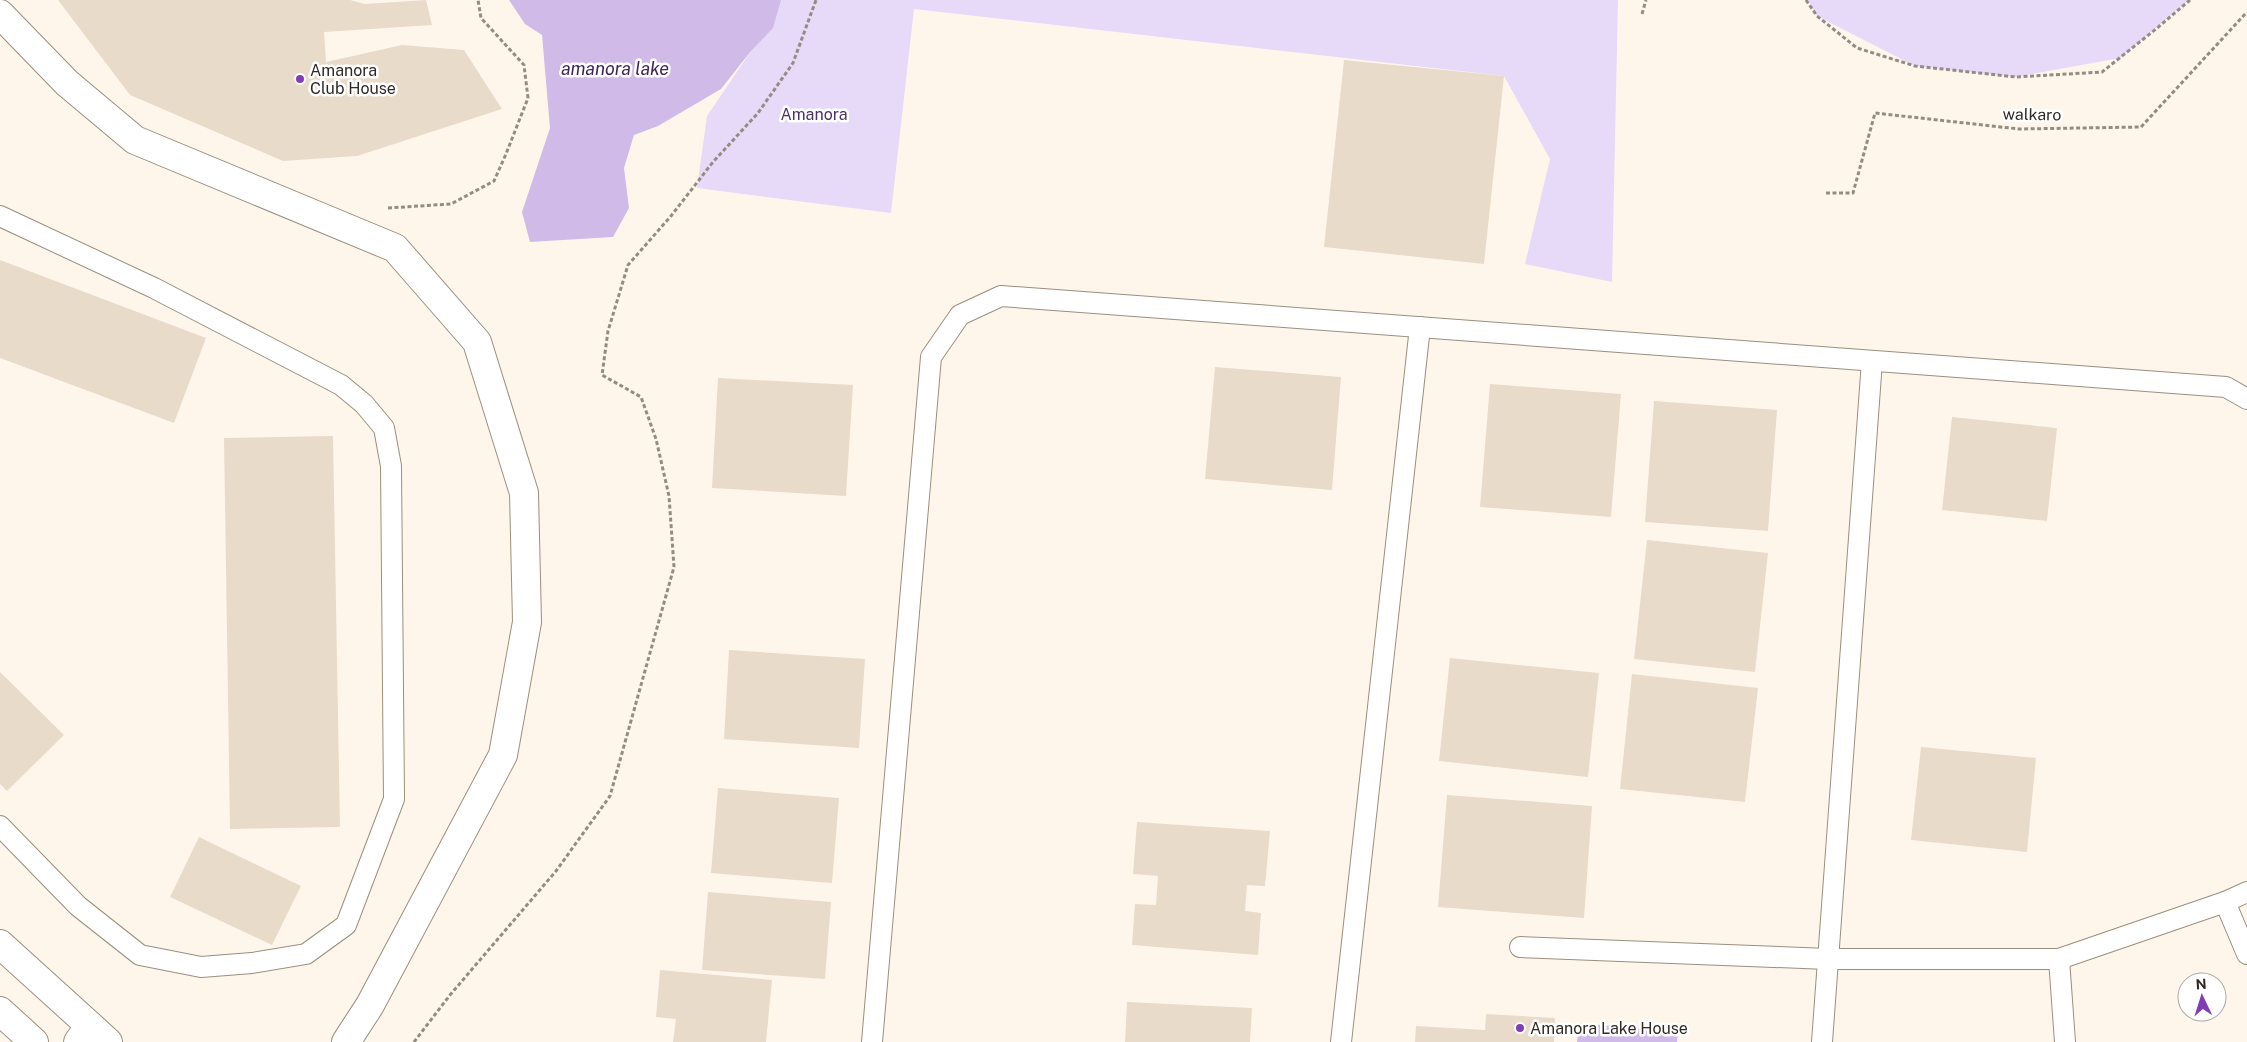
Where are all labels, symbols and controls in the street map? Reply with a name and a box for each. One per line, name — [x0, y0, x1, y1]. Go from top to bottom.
water label: amanora lake — [561, 58, 669, 79]
place label: Amanora Club House — [310, 61, 396, 98]
marker: Amanora Club House — [294, 73, 306, 85]
street label: walkaro — [2002, 104, 2062, 125]
park label: Amanora — [780, 105, 848, 124]
north arrow — [2177, 972, 2227, 1022]
text: N — [2195, 976, 2207, 992]
place label: Amanora Lake House — [1530, 1019, 1688, 1038]
marker: Amanora Lake House — [1514, 1022, 1526, 1034]

